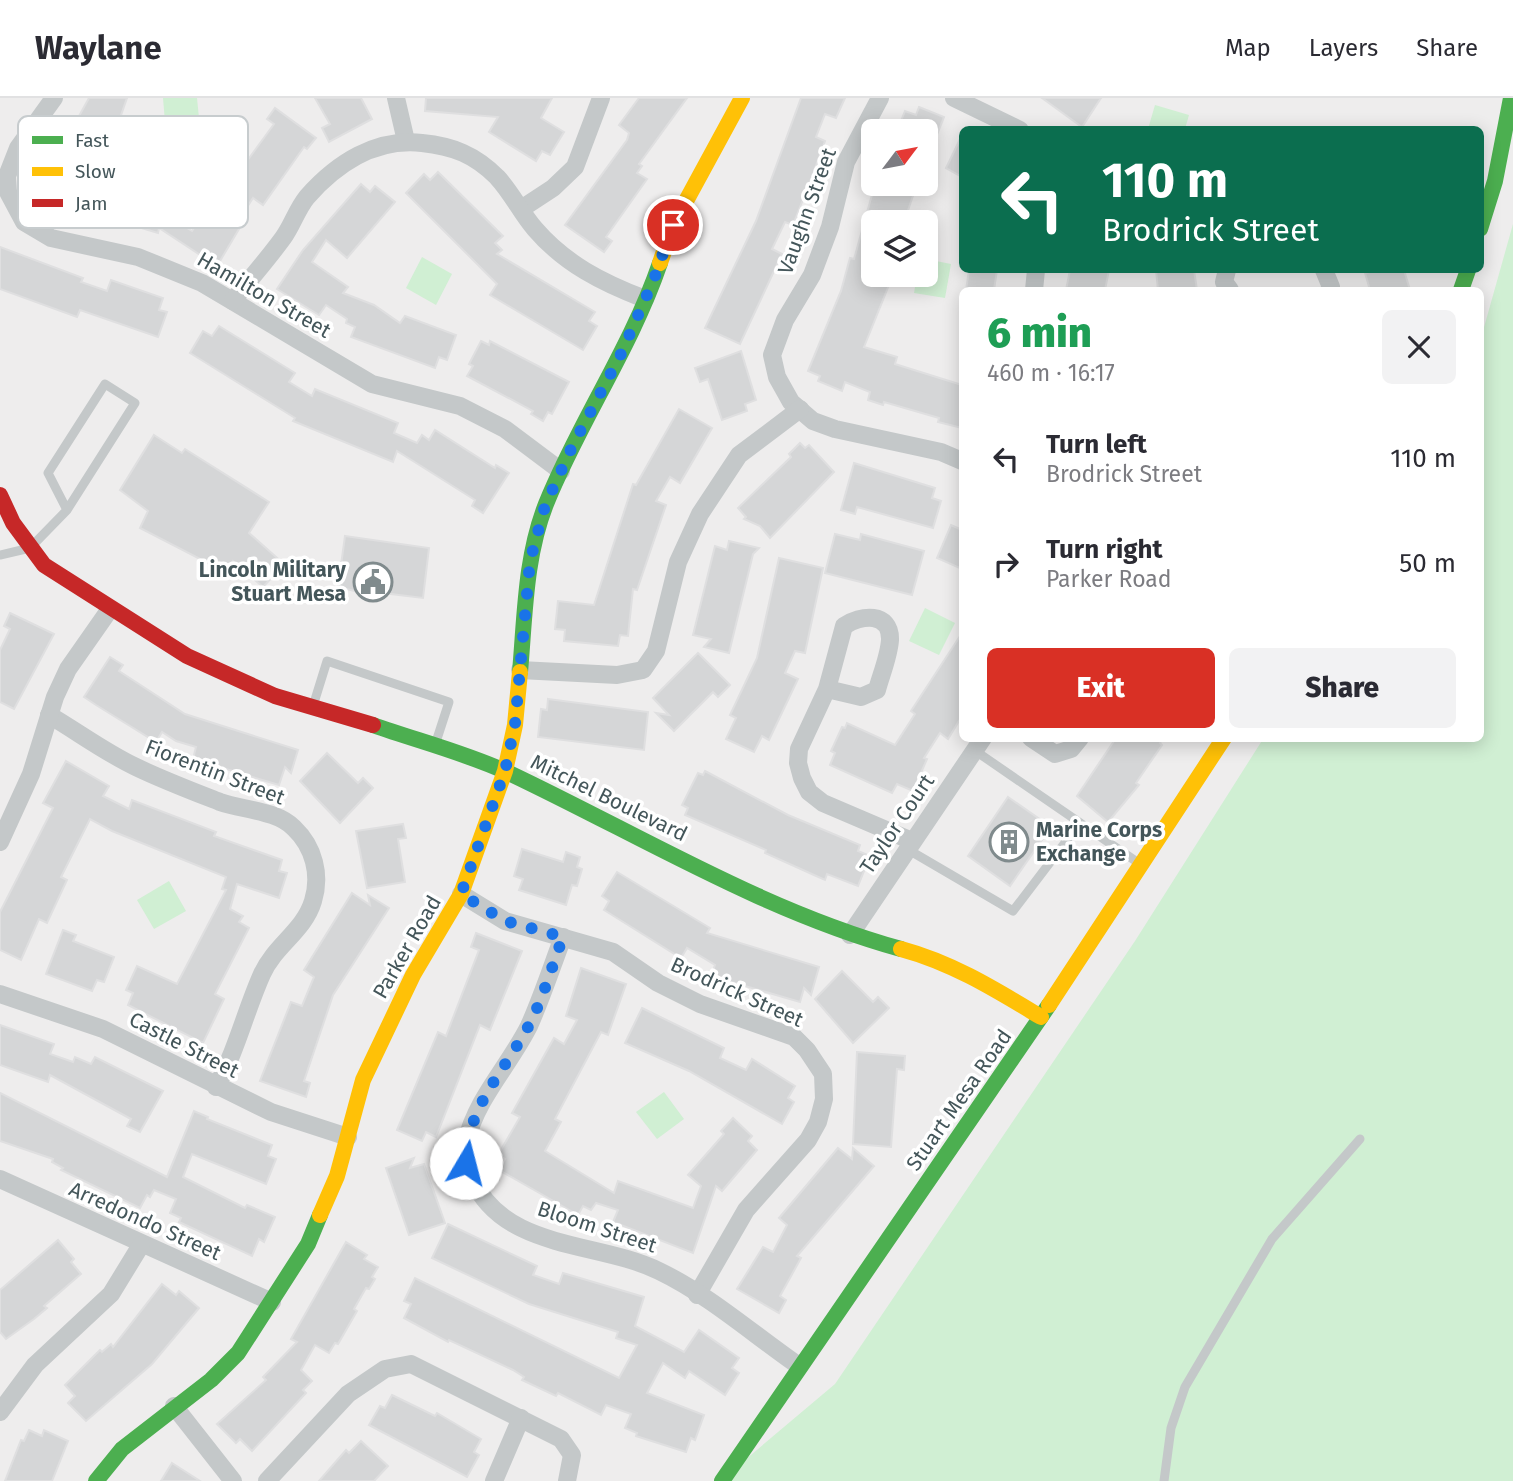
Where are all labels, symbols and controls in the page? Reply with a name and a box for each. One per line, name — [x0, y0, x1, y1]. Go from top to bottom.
text: Waylane — [35, 28, 162, 68]
text: Map — [1225, 34, 1271, 62]
text: Layers — [1309, 34, 1378, 62]
text: Share — [1416, 34, 1478, 62]
legend — [18, 116, 248, 228]
north arrow — [861, 119, 938, 196]
map controls — [861, 119, 938, 287]
text: Fast — [75, 129, 109, 152]
street label: Vaughn Street — [772, 144, 842, 278]
text: 110 m — [1102, 151, 1228, 210]
icon: left — [987, 154, 1078, 245]
text: Slow — [75, 160, 116, 183]
text: Jam — [75, 192, 107, 215]
pin — [643, 195, 703, 255]
icon: arrive — [654, 206, 692, 244]
button: layers — [861, 210, 938, 287]
text: Brodrick Street — [1102, 211, 1319, 249]
street label: Hamilton Street — [192, 246, 336, 344]
text: 6 min — [987, 308, 1092, 358]
button: close — [1382, 310, 1456, 384]
text: 460 m · 16:17 — [987, 359, 1115, 387]
text: Turn left — [1046, 429, 1147, 460]
icon: left — [987, 440, 1025, 478]
text: 110 m — [1390, 443, 1456, 474]
text: Brodrick Street — [1046, 460, 1202, 488]
text: Turn right — [1046, 534, 1163, 565]
icon: right — [987, 545, 1025, 583]
text: 50 m — [1399, 548, 1456, 579]
place label: Lincoln Military Stuart Mesa — [199, 557, 346, 607]
public building icon: Lincoln Military Stuart Mesa — [352, 561, 394, 603]
text: Parker Road — [1046, 565, 1172, 593]
button: Exit — [987, 648, 1215, 728]
button: Share — [1229, 648, 1456, 728]
street label: Fiorentin Street — [142, 733, 289, 811]
street label: Mitchel Boulevard — [526, 749, 692, 847]
street label: Taylor Court — [854, 769, 940, 879]
place label: Marine Corps Exchange — [1036, 817, 1162, 867]
building icon: Marine Corps Exchange — [988, 821, 1030, 863]
street label: Parker Road — [367, 891, 447, 1003]
street label: Brodrick Street — [667, 951, 808, 1033]
street label: Castle Street — [125, 1006, 244, 1084]
street label: Stuart Mesa Road — [901, 1024, 1017, 1176]
position arrow — [429, 1126, 503, 1200]
street label: Arredondo Street — [65, 1176, 225, 1266]
street label: Bloom Street — [534, 1195, 660, 1259]

